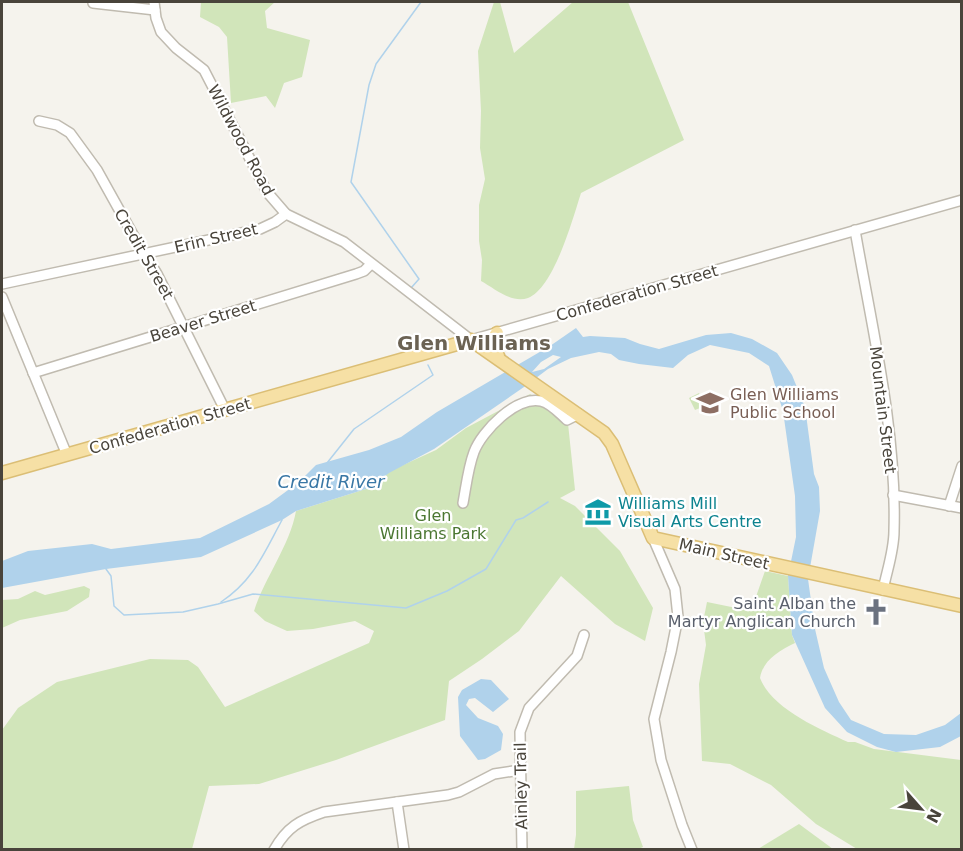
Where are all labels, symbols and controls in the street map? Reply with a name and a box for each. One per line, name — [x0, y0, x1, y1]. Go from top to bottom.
street label: Wildwood Road — [204, 81, 278, 199]
street label: Credit Street — [110, 205, 178, 303]
street label: Erin Street — [172, 219, 260, 257]
street label: Confederation Street — [554, 261, 720, 325]
street label: Beaver Street — [148, 296, 258, 346]
district label: Glen Williams — [397, 331, 551, 355]
street label: Mountain Street — [866, 345, 900, 475]
place label: Glen Williams Public School — [730, 385, 839, 422]
school or university icon: Glen Williams Public School — [695, 388, 725, 418]
street label: Confederation Street — [87, 394, 253, 458]
water label: Credit River — [278, 471, 386, 492]
place label: Williams Mill Visual Arts Centre — [618, 494, 762, 531]
museum icon: Williams Mill Visual Arts Centre — [583, 497, 613, 527]
park label: Glen Williams Park — [380, 506, 487, 543]
street label: Main Street — [677, 534, 771, 574]
place label: Saint Alban the Martyr Anglican Church — [668, 594, 856, 631]
church icon: Saint Alban the Martyr Anglican Church — [861, 597, 891, 627]
street label: Ainley Trail — [511, 742, 531, 830]
north arrow — [891, 779, 951, 839]
text: N — [922, 805, 945, 826]

